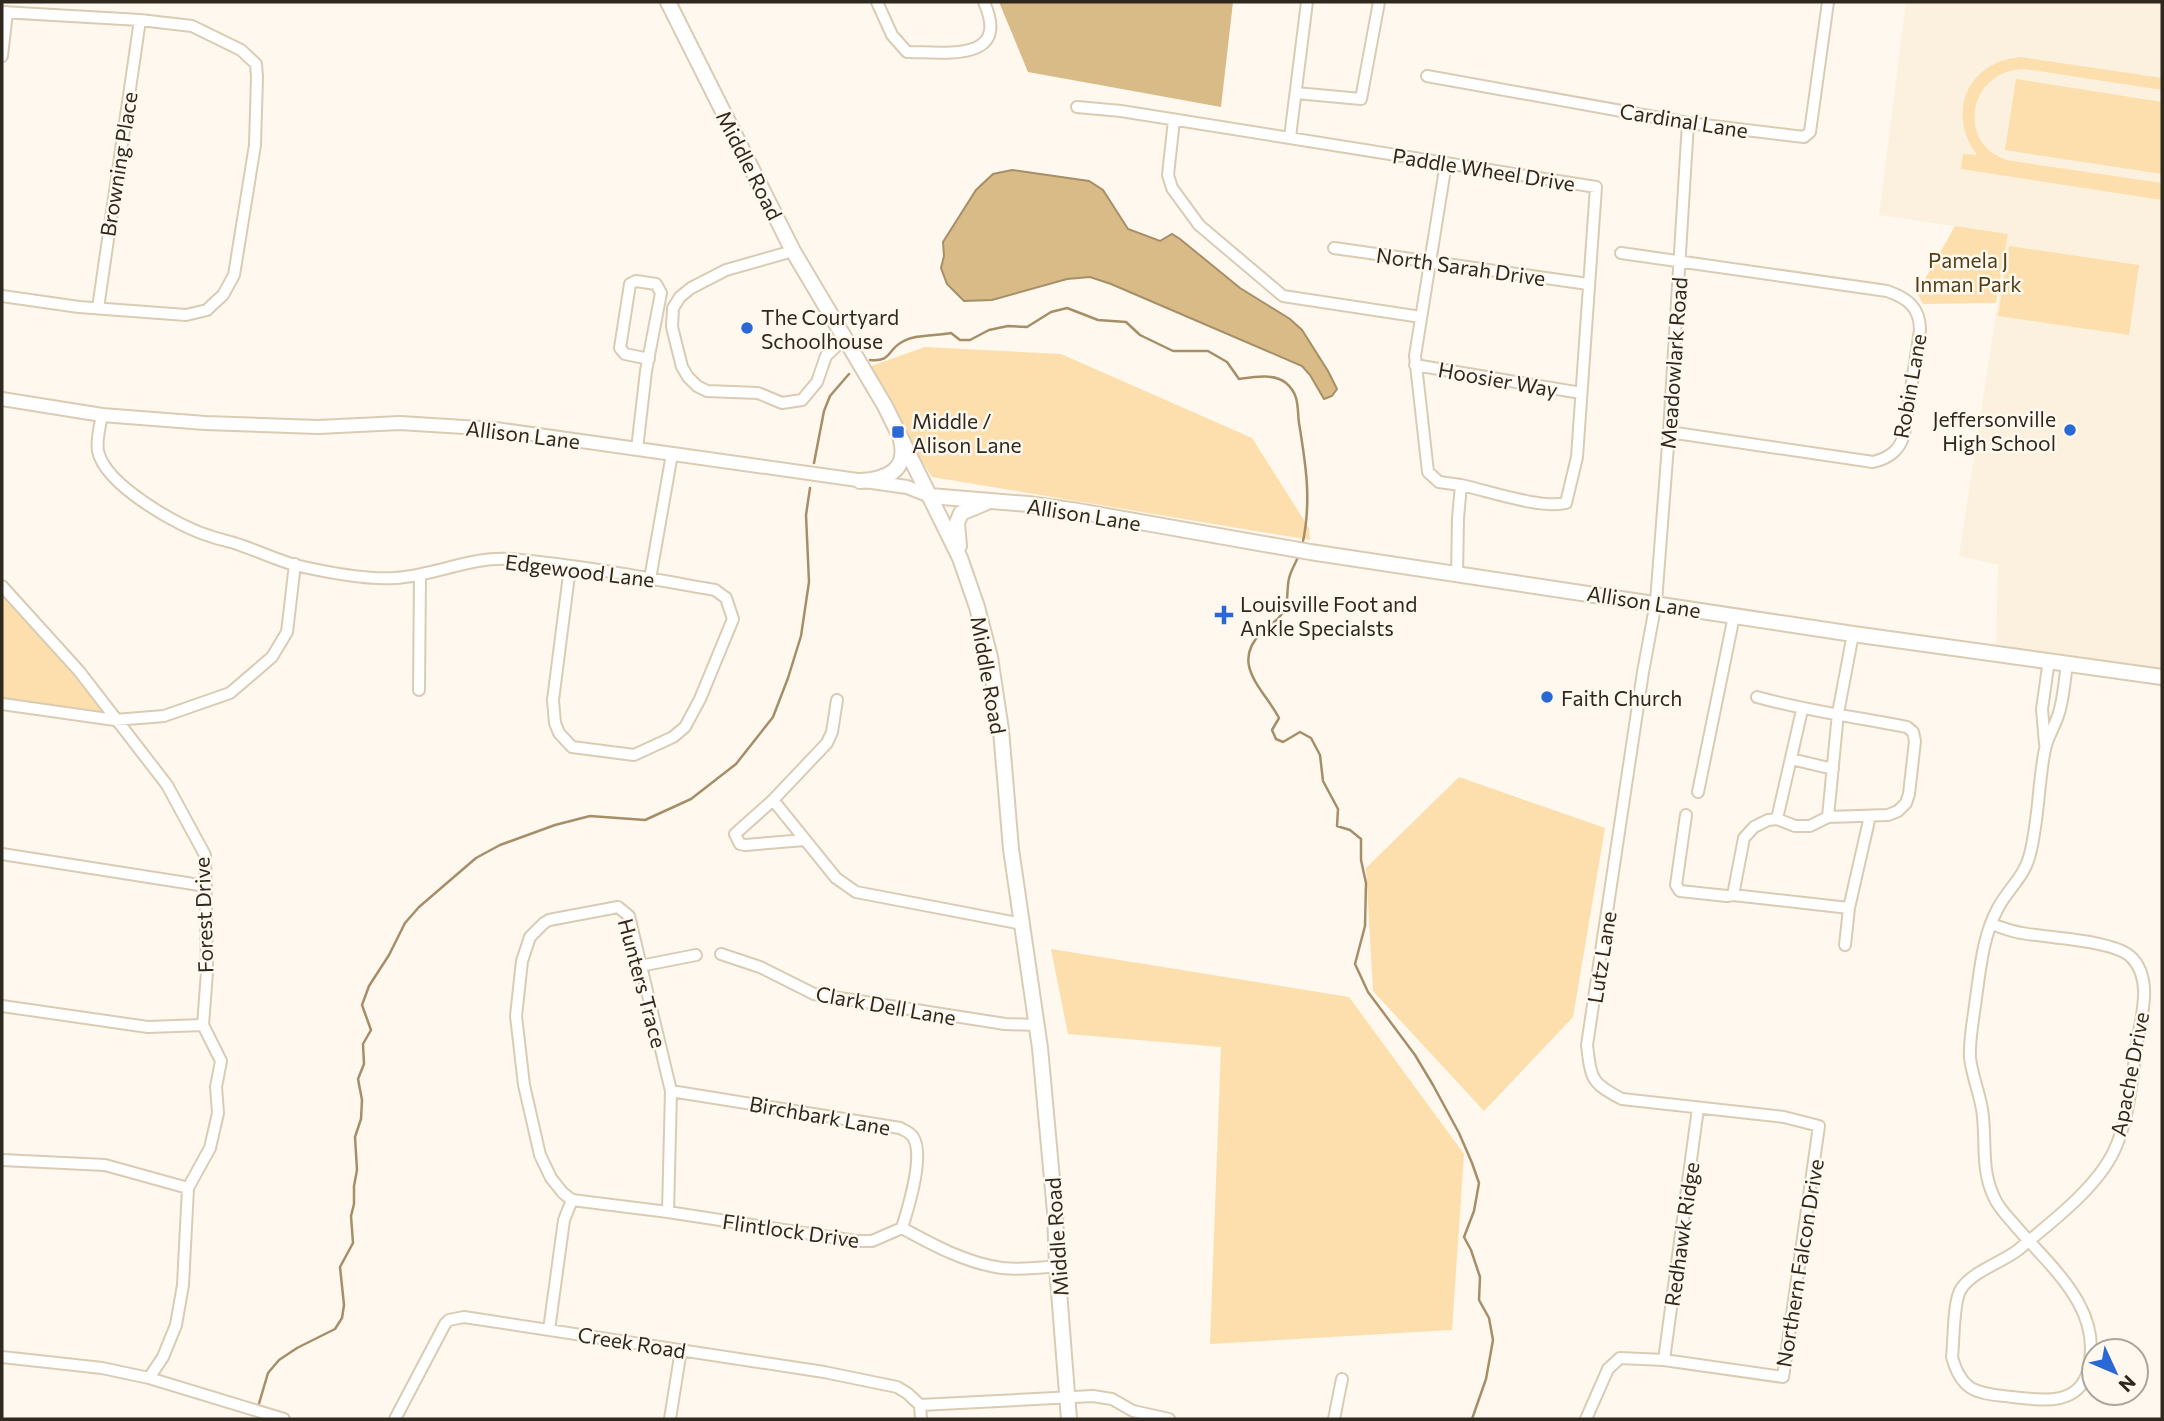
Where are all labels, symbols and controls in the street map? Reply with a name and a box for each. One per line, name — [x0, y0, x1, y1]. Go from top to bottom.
street label: Browning Place — [94, 90, 142, 238]
street label: Cardinal Lane — [1618, 98, 1750, 142]
street label: Middle Road — [712, 106, 788, 224]
street label: Paddle Wheel Drive — [1391, 142, 1577, 196]
street label: North Sarah Drive — [1375, 242, 1547, 290]
park label: Pamela J Inman Park — [1914, 247, 2022, 296]
street label: Meadowlark Road — [1655, 276, 1691, 450]
place label: The Courtyard Schoolhouse — [761, 304, 899, 353]
marker: The Courtyard Schoolhouse — [739, 320, 755, 336]
street label: Robin Lane — [1887, 332, 1931, 440]
street label: Hoosier Way — [1436, 356, 1560, 402]
place label: Jeffersonville High School — [1932, 406, 2056, 455]
place label: Middle / Alison Lane — [912, 408, 1022, 457]
street label: Allison Lane — [464, 415, 582, 453]
marker: Jeffersonville High School — [2062, 422, 2078, 438]
marker: Middle / Alison Lane — [890, 424, 906, 440]
street label: Allison Lane — [1025, 493, 1143, 535]
street label: Edgewood Lane — [504, 548, 656, 592]
street label: Allison Lane — [1585, 580, 1703, 622]
place label: Louisville Foot and Ankle Specialsts — [1240, 591, 1417, 640]
marker: Louisville Foot and Ankle Specialsts — [1214, 605, 1234, 625]
street label: Middle Road — [966, 614, 1012, 736]
place label: Faith Church — [1561, 685, 1682, 710]
marker: Faith Church — [1539, 689, 1555, 705]
street label: Forest Drive — [188, 857, 218, 973]
street label: Lutz Lane — [1581, 909, 1621, 1005]
street label: Hunters Trace — [614, 916, 672, 1050]
street label: Clark Dell Lane — [814, 980, 958, 1030]
street label: Apache Drive — [2105, 1010, 2153, 1138]
street label: Birchbark Lane — [748, 1090, 892, 1140]
street label: Northern Falcon Drive — [1770, 1157, 1828, 1369]
street label: Redhawk Ridge — [1659, 1160, 1703, 1308]
street label: Middle Road — [1039, 1177, 1073, 1297]
street label: Flintlock Drive — [721, 1208, 861, 1252]
street label: Creek Road — [576, 1321, 688, 1363]
north arrow — [2080, 1337, 2150, 1407]
text: N — [2114, 1371, 2141, 1397]

